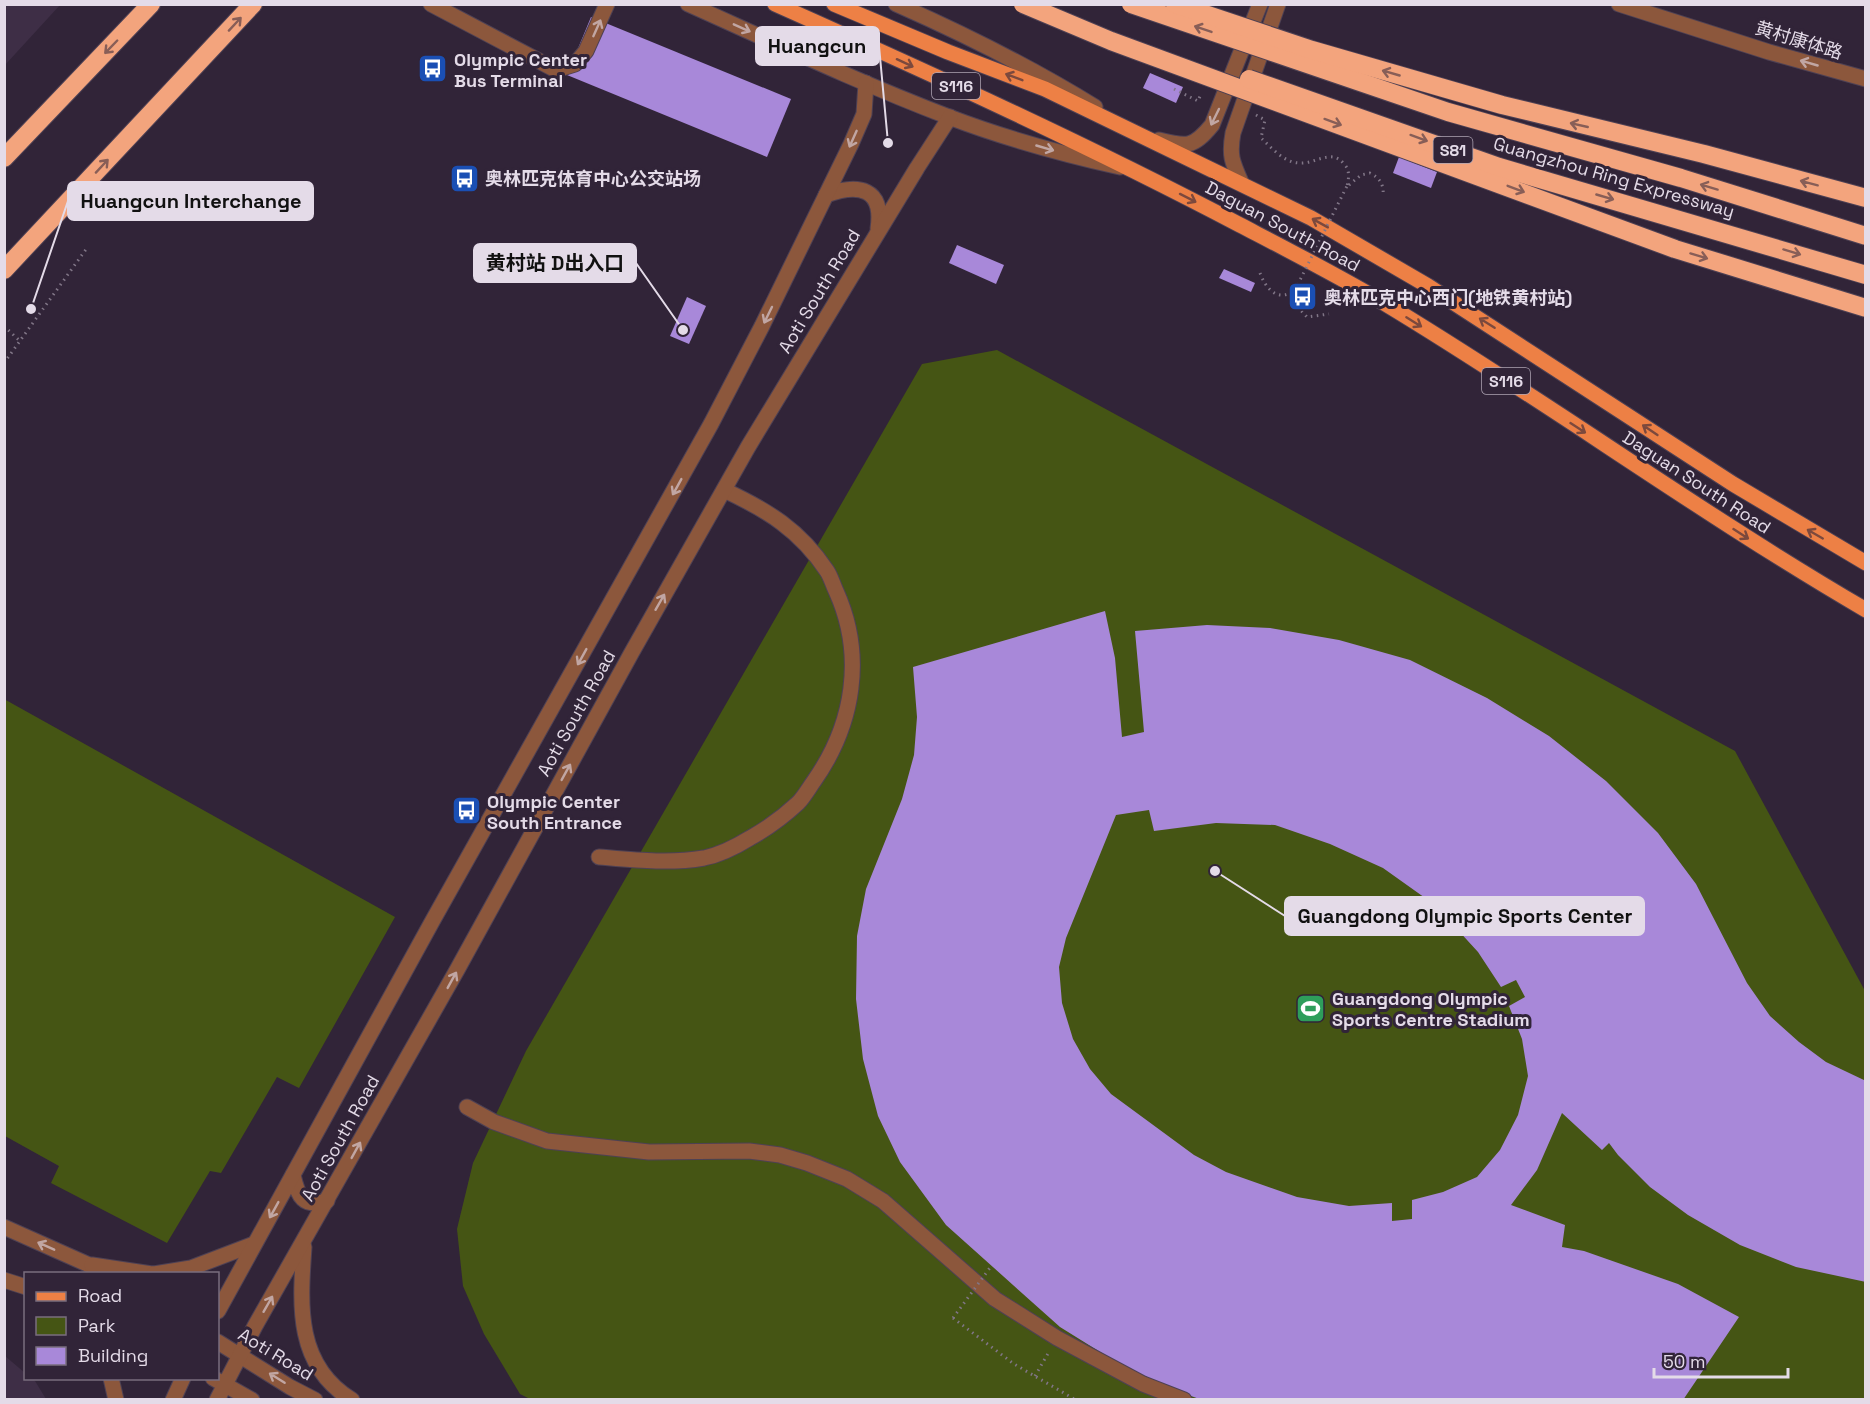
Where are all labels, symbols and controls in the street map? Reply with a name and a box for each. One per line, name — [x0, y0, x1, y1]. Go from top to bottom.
one-way arrow — [228, 16, 242, 31]
street label: 黄村康体路 — [1753, 16, 1845, 64]
one-way arrow — [591, 19, 603, 37]
one-way arrow — [732, 23, 750, 34]
one-way arrow — [1194, 23, 1212, 34]
callout: Huangcun — [756, 27, 879, 65]
text: Huangcun — [768, 33, 866, 59]
one-way arrow — [104, 39, 118, 54]
place label: Olympic Center Bus Terminal — [454, 48, 587, 92]
bus stop icon: Olympic Center Bus Terminal — [417, 53, 449, 85]
one-way arrow — [1800, 57, 1819, 68]
one-way arrow — [896, 58, 914, 69]
one-way arrow — [1382, 67, 1401, 78]
one-way arrow — [1005, 71, 1024, 82]
road number: S116 — [932, 73, 980, 99]
one-way arrow — [1209, 108, 1221, 126]
one-way arrow — [1323, 118, 1341, 129]
one-way arrow — [1570, 119, 1589, 131]
one-way arrow — [846, 130, 858, 148]
street label: Guangzhou Ring Expressway — [1491, 132, 1737, 222]
one-way arrow — [1409, 133, 1428, 144]
road number: S81 — [1434, 137, 1472, 163]
one-way arrow — [1035, 143, 1054, 154]
one-way arrow — [95, 159, 109, 174]
bus stop icon: 奥林匹克体育中心公交站场 — [448, 162, 480, 194]
place label: 奥林匹克体育中心公交站场 — [485, 167, 701, 190]
street label: Daguan South Road — [1202, 175, 1364, 277]
one-way arrow — [1800, 176, 1819, 188]
one-way arrow — [1700, 181, 1719, 192]
callout: Huangcun Interchange — [68, 182, 313, 220]
one-way arrow — [1506, 185, 1524, 196]
text: Huangcun Interchange — [81, 188, 301, 214]
one-way arrow — [1179, 192, 1196, 204]
one-way arrow — [1595, 192, 1614, 203]
one-way arrow — [1312, 216, 1329, 228]
street label: Aoti South Road — [773, 225, 865, 357]
callout: 黄村站 D出入口 — [474, 244, 636, 282]
one-way arrow — [1782, 247, 1801, 258]
text: 黄村站 D出入口 — [486, 250, 624, 276]
one-way arrow — [1689, 252, 1708, 263]
bus stop icon: 奥林匹克中心西门(地铁黄村站) — [1287, 281, 1319, 313]
place label: 奥林匹克中心西门(地铁黄村站) — [1324, 286, 1572, 309]
one-way arrow — [762, 305, 773, 323]
one-way arrow — [1479, 316, 1496, 328]
one-way arrow — [1405, 317, 1422, 329]
road number: S116 — [1482, 368, 1530, 394]
one-way arrow — [1569, 422, 1585, 434]
one-way arrow — [1642, 424, 1659, 436]
street label: Daguan South Road — [1619, 426, 1775, 538]
one-way arrow — [670, 478, 682, 495]
one-way arrow — [1807, 528, 1824, 540]
one-way arrow — [1732, 529, 1749, 541]
one-way arrow — [655, 594, 667, 611]
street label: Aoti South Road — [532, 646, 620, 780]
one-way arrow — [575, 648, 587, 665]
one-way arrow — [561, 764, 572, 782]
place label: Olympic Center South Entrance — [487, 790, 622, 834]
bus stop icon: Olympic Center South Entrance — [450, 795, 482, 827]
callout: Guangdong Olympic Sports Center — [1285, 897, 1644, 935]
text: Guangdong Olympic Sports Center — [1298, 903, 1633, 929]
one-way arrow — [446, 972, 458, 989]
place label: Guangdong Olympic Sports Centre Stadium — [1332, 987, 1530, 1031]
sports icon: Guangdong Olympic Sports Centre Stadium — [1295, 992, 1327, 1024]
street label: Aoti South Road — [296, 1071, 384, 1205]
one-way arrow — [350, 1142, 362, 1159]
one-way arrow — [267, 1201, 279, 1218]
one-way arrow — [37, 1239, 55, 1251]
legend — [24, 1272, 219, 1380]
text: Road — [78, 1284, 122, 1307]
one-way arrow — [262, 1296, 274, 1313]
text: Park — [78, 1314, 116, 1337]
street label: Aoti Road — [234, 1323, 318, 1385]
scale bar — [1654, 1341, 1788, 1379]
text: Building — [78, 1344, 148, 1367]
text: 50 m — [1663, 1350, 1705, 1373]
one-way arrow — [269, 1372, 286, 1384]

